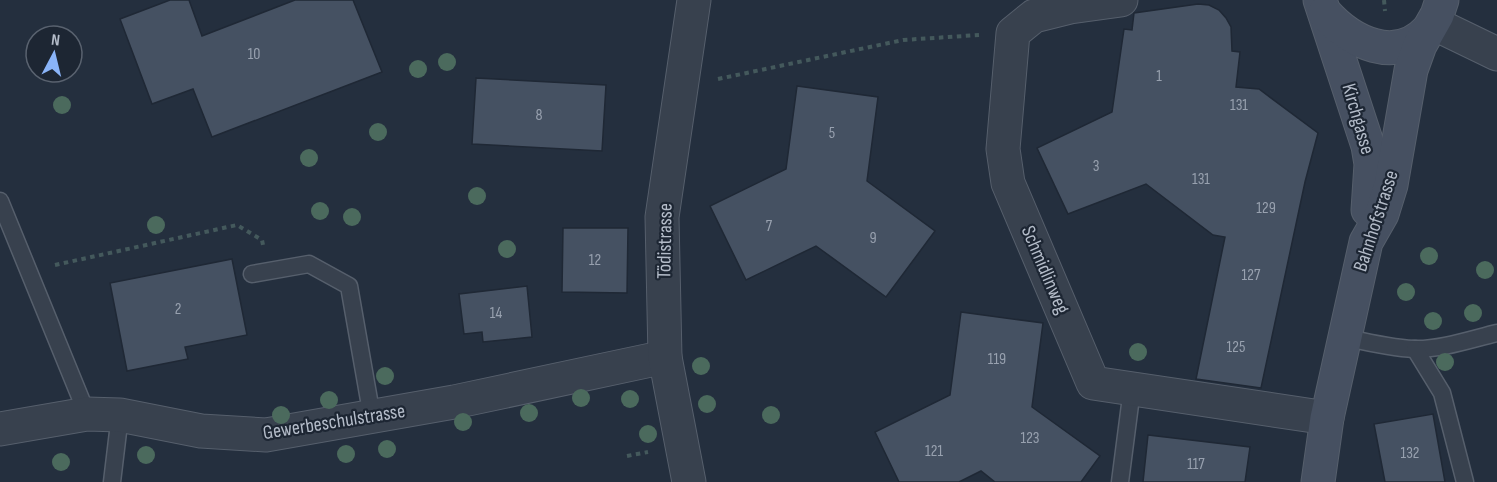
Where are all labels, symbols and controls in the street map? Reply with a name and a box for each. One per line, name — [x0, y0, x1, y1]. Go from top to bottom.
north arrow — [24, 24, 84, 84]
text: N — [50, 31, 61, 51]
house number: 10 — [248, 45, 260, 64]
house number: 1 — [1156, 67, 1162, 86]
street label: Kirchgasse — [1336, 81, 1380, 157]
house number: 131 — [1230, 96, 1248, 115]
house number: 8 — [535, 106, 543, 125]
house number: 5 — [829, 124, 835, 143]
house number: 3 — [1093, 157, 1099, 176]
street label: Bahnhofstrasse — [1348, 167, 1404, 275]
house number: 131 — [1192, 170, 1210, 189]
house number: 129 — [1256, 199, 1276, 218]
street label: Tödistrasse — [652, 203, 678, 279]
house number: 7 — [766, 217, 773, 236]
street label: Schmidlinweg — [1016, 222, 1074, 318]
house number: 9 — [869, 229, 877, 248]
house number: 12 — [589, 251, 601, 270]
house number: 127 — [1242, 266, 1261, 285]
house number: 2 — [175, 300, 181, 319]
house number: 14 — [490, 304, 502, 323]
house number: 125 — [1227, 338, 1245, 357]
house number: 119 — [988, 350, 1006, 369]
street label: Gewerbeschulstrasse — [261, 399, 407, 445]
house number: 123 — [1020, 429, 1040, 448]
house number: 121 — [925, 442, 943, 461]
house number: 132 — [1401, 444, 1419, 463]
house number: 117 — [1187, 455, 1205, 474]

